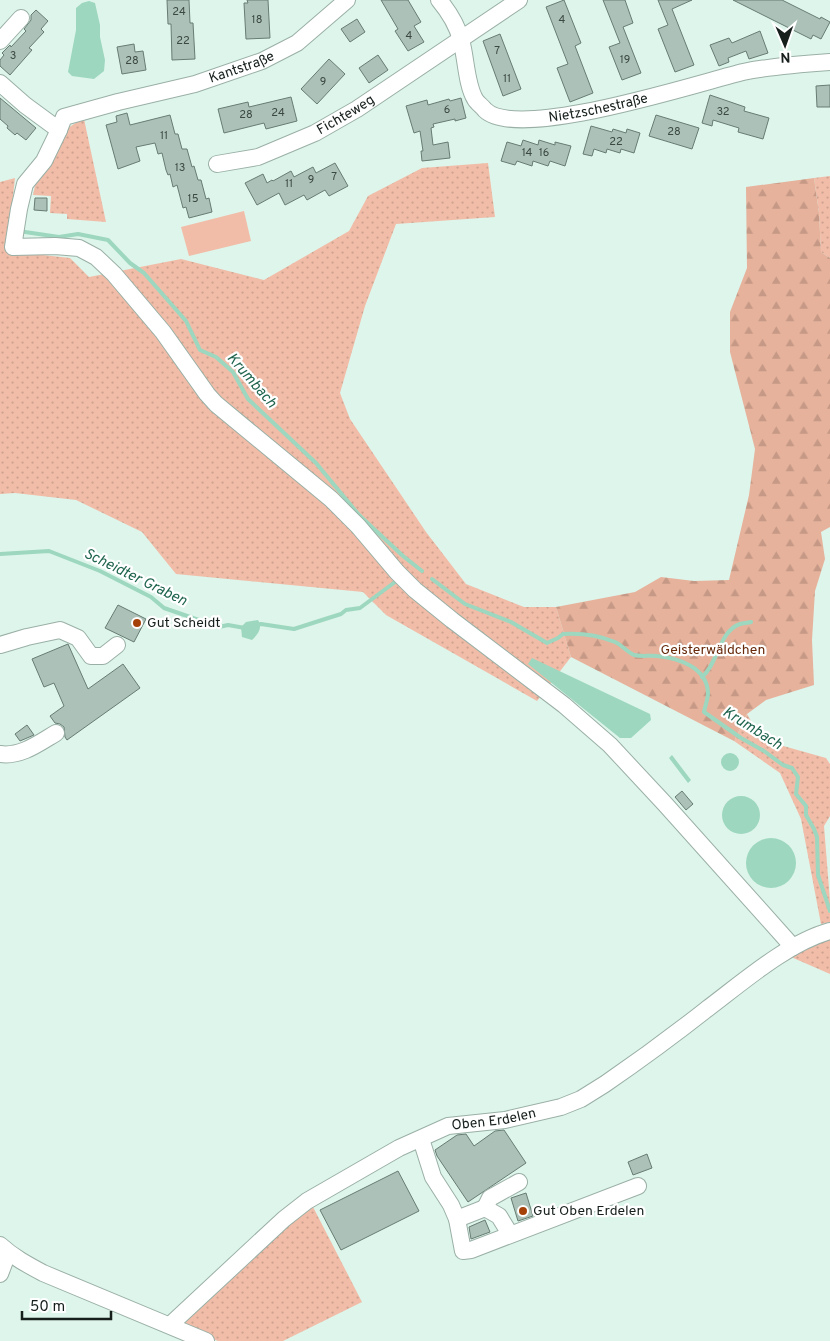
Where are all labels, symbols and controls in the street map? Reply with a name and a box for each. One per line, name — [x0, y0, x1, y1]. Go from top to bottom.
house number: 24 — [172, 5, 186, 19]
house number: 18 — [252, 13, 262, 27]
house number: 4 — [559, 13, 566, 27]
north arrow — [760, 20, 810, 70]
house number: 4 — [406, 29, 413, 43]
house number: 22 — [176, 34, 190, 48]
house number: 7 — [494, 44, 500, 58]
street label: Kantstraße — [207, 48, 277, 87]
text: N — [780, 48, 791, 65]
house number: 3 — [10, 49, 16, 63]
house number: 19 — [620, 53, 630, 67]
house number: 28 — [125, 54, 139, 68]
house number: 11 — [503, 72, 511, 86]
house number: 9 — [320, 75, 326, 89]
street label: Nietzschestraße — [548, 90, 650, 126]
street label: Fichteweg — [314, 91, 378, 139]
house number: 6 — [444, 103, 450, 117]
house number: 32 — [716, 105, 730, 119]
house number: 24 — [271, 106, 285, 120]
house number: 28 — [239, 108, 253, 122]
house number: 28 — [667, 125, 681, 139]
house number: 11 — [160, 129, 168, 143]
house number: 22 — [609, 135, 623, 149]
house number: 14 — [522, 146, 533, 160]
house number: 16 — [539, 146, 549, 160]
house number: 13 — [175, 161, 185, 175]
house number: 7 — [331, 170, 337, 184]
house number: 9 — [308, 173, 314, 187]
house number: 11 — [285, 177, 293, 191]
house number: 15 — [188, 192, 199, 206]
water label: Krumbach — [222, 350, 280, 412]
water label: Scheidter Graben — [80, 545, 190, 611]
place label: Gut Scheidt — [147, 615, 221, 632]
marker: Gut Scheidt — [131, 617, 143, 629]
park label: Geisterwäldchen — [661, 642, 765, 659]
water label: Krumbach — [719, 703, 785, 755]
street label: Oben Erdelen — [451, 1105, 538, 1134]
place label: Gut Oben Erdelen — [533, 1203, 644, 1220]
marker: Gut Oben Erdelen — [517, 1205, 529, 1217]
scale bar — [22, 1288, 111, 1320]
text: 50 m — [30, 1298, 65, 1317]

